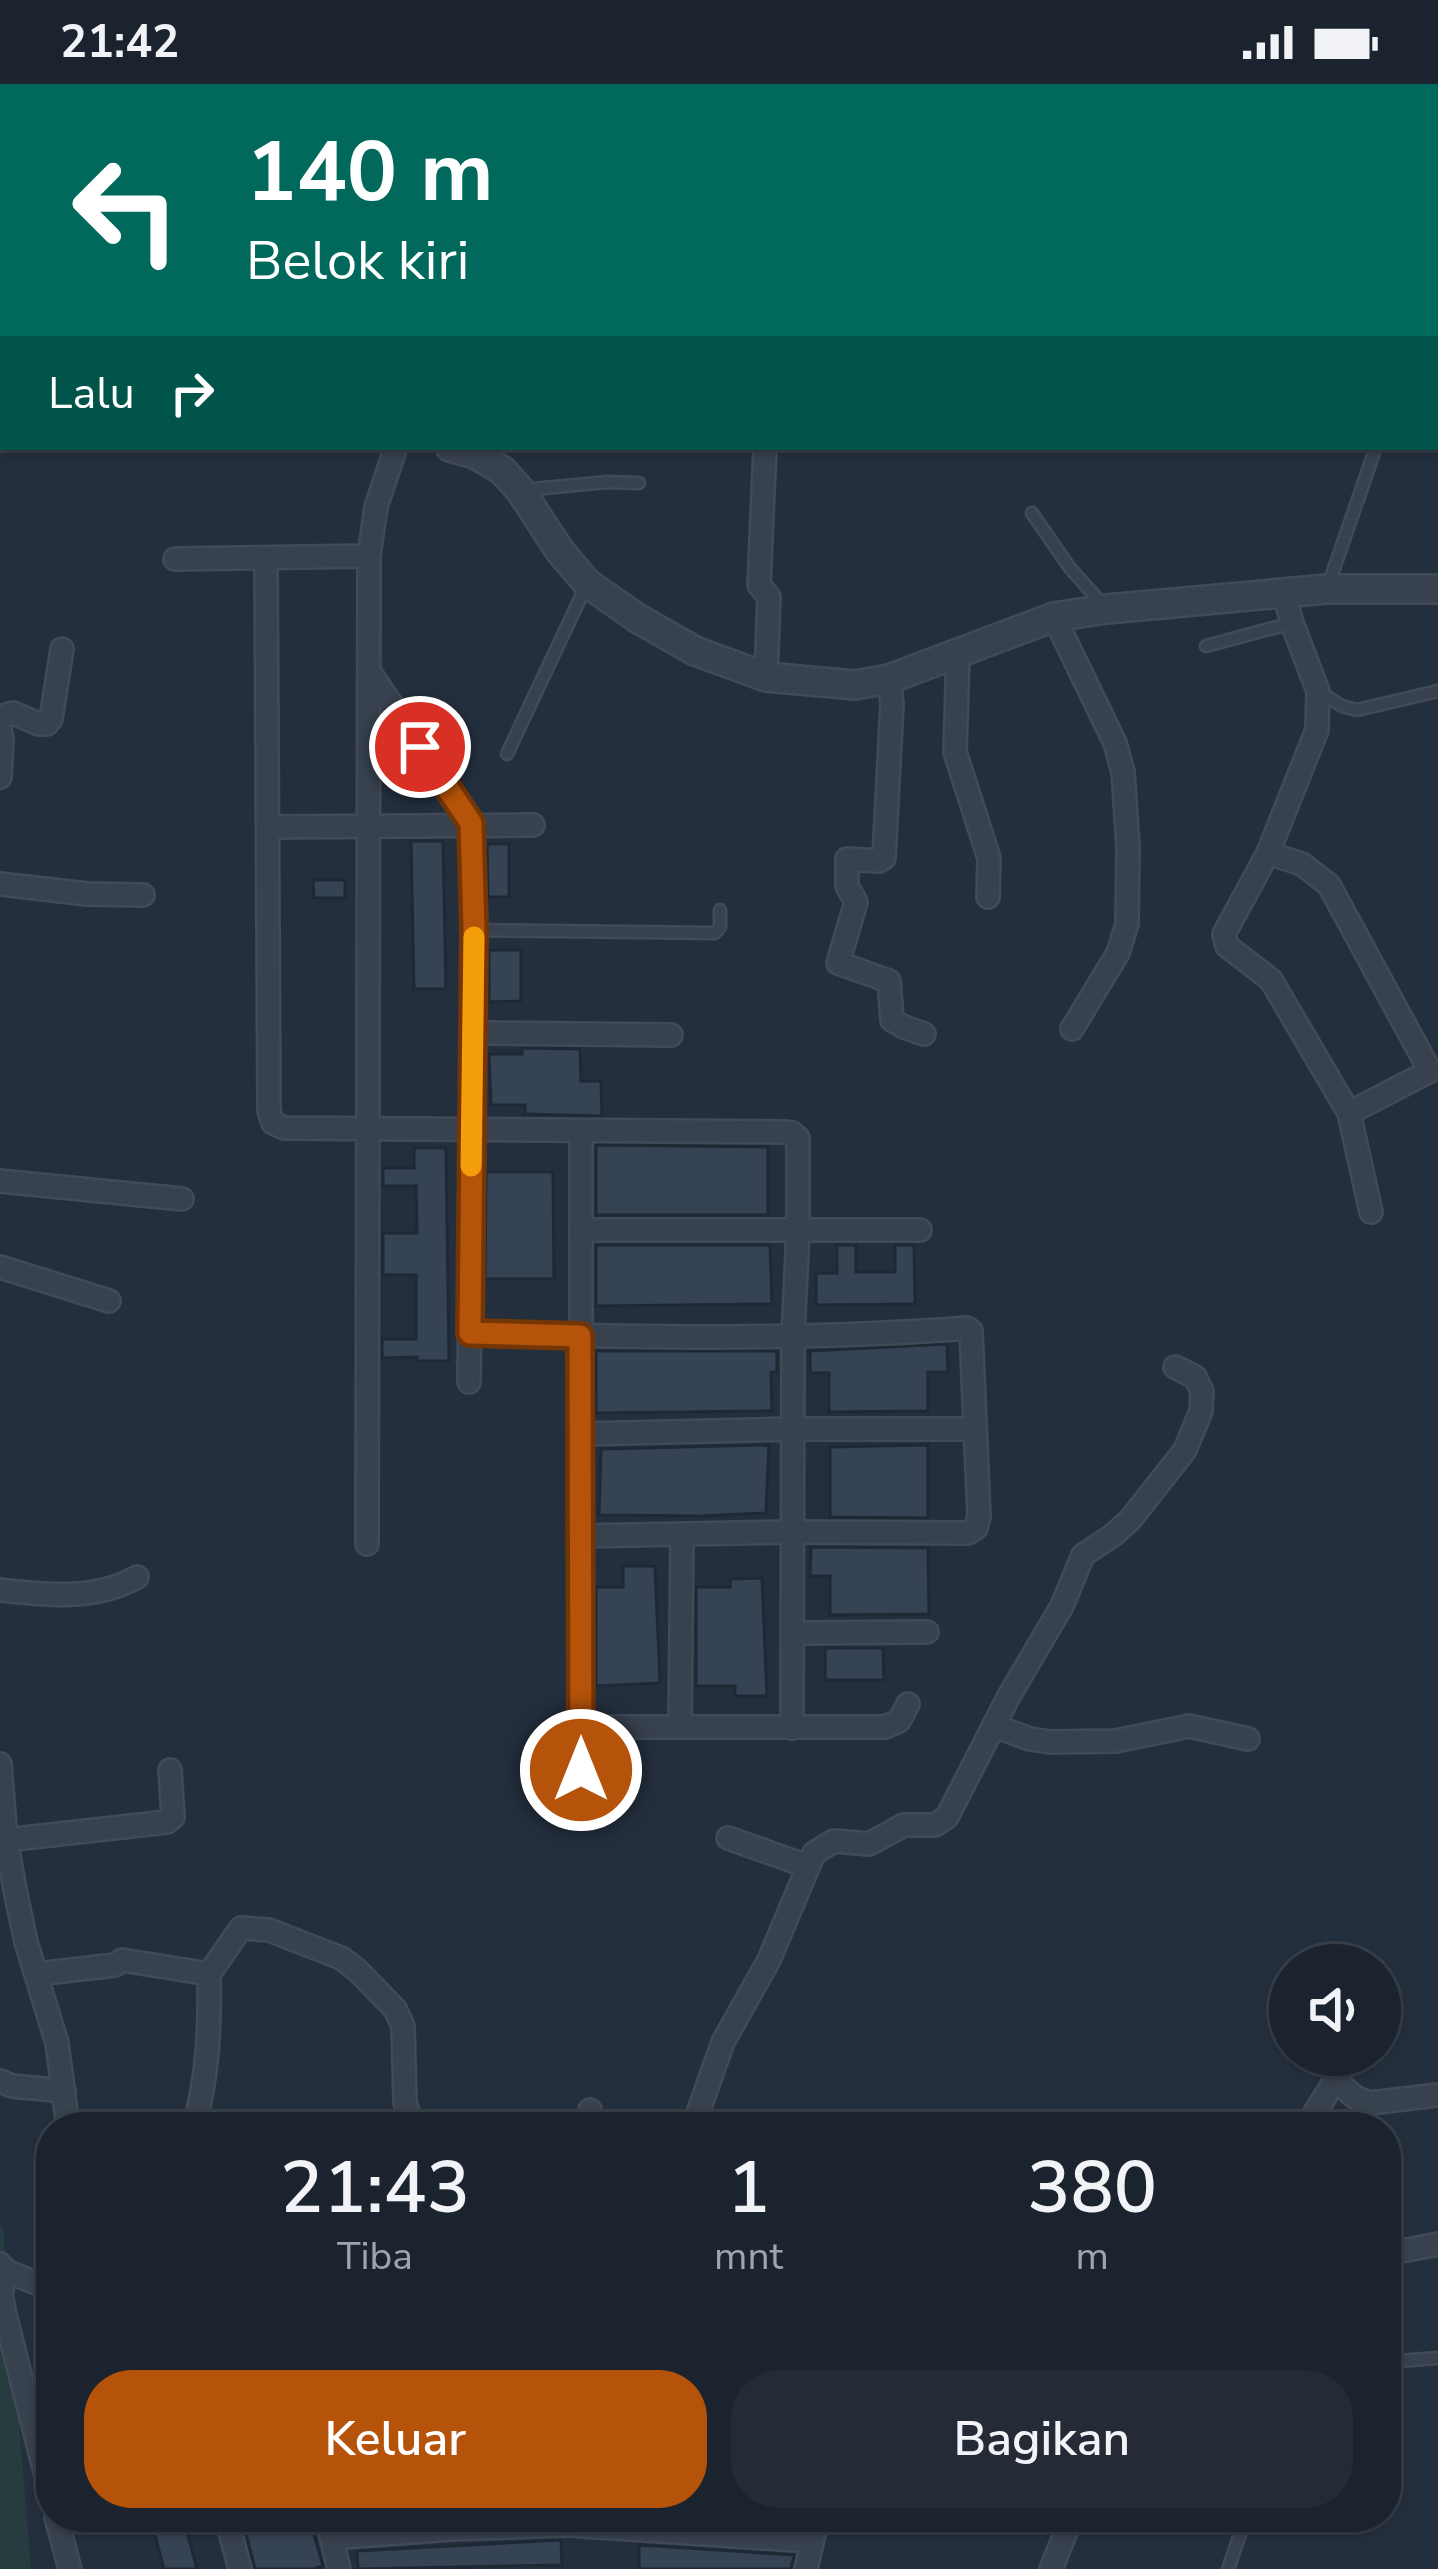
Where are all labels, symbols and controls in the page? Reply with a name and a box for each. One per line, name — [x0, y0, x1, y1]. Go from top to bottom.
text: 21:42 — [60, 12, 179, 73]
text: 140 m — [246, 115, 494, 230]
icon: left — [48, 132, 204, 288]
text: Belok kiri — [246, 224, 469, 298]
icon: right — [159, 360, 225, 426]
text: Lalu — [48, 363, 135, 424]
pin — [369, 696, 471, 798]
icon: arrive — [387, 714, 453, 780]
position arrow — [518, 1707, 644, 1833]
map controls — [1269, 1944, 1401, 2076]
button: sound — [1269, 1944, 1401, 2076]
text: 21:43 — [280, 2139, 470, 2237]
text: 1 — [727, 2139, 770, 2237]
text: 380 — [1027, 2139, 1157, 2237]
text: Tiba — [337, 2230, 413, 2283]
text: mnt — [714, 2230, 783, 2283]
text: m — [1075, 2230, 1109, 2283]
button: Keluar — [84, 2370, 707, 2508]
button: Bagikan — [731, 2370, 1353, 2508]

